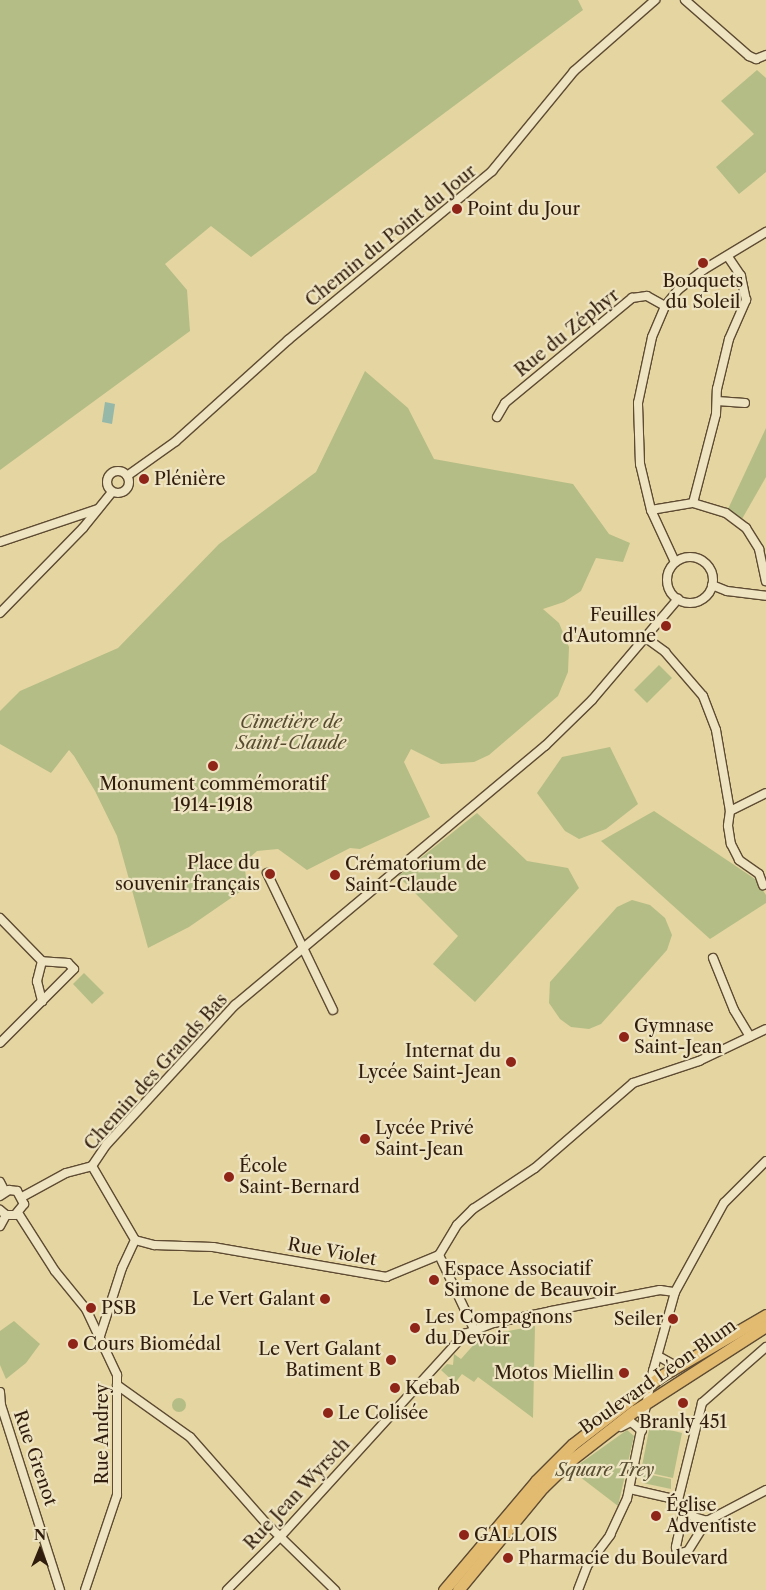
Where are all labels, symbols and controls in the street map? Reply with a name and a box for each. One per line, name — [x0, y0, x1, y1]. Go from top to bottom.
street label: Chemin du Point du Jour — [301, 160, 481, 312]
place label: Point du Jour — [467, 198, 580, 220]
marker: Point du Jour — [451, 203, 463, 215]
marker: Bouquets du Soleil — [697, 257, 709, 269]
place label: Bouquets du Soleil — [663, 271, 743, 314]
street label: Rue du Zéphyr — [511, 284, 623, 382]
place label: Plénière — [154, 468, 226, 490]
marker: Plénière — [138, 473, 150, 485]
place label: Feuilles d'Automne — [563, 605, 656, 648]
marker: Feuilles d'Automne — [660, 620, 672, 632]
park label: Cimetière de Saint-Claude — [236, 712, 346, 754]
marker: Monument commémoratif 1914-1918 — [207, 760, 219, 772]
place label: Monument commémoratif 1914-1918 — [99, 774, 327, 816]
place label: Place du souvenir français — [115, 853, 260, 896]
place label: Crématorium de Saint-Claude — [345, 854, 487, 896]
marker: Place du souvenir français — [264, 868, 276, 880]
marker: Crématorium de Saint-Claude — [329, 869, 341, 881]
street label: Chemin des Grands Bas — [80, 989, 232, 1155]
place label: Gymnase Saint-Jean — [634, 1016, 723, 1058]
marker: Gymnase Saint-Jean — [618, 1031, 630, 1043]
place label: Internat du Lycée Saint-Jean — [358, 1041, 501, 1084]
marker: Internat du Lycée Saint-Jean — [505, 1056, 517, 1068]
place label: Lycée Privé Saint-Jean — [375, 1118, 474, 1160]
marker: Lycée Privé Saint-Jean — [359, 1133, 371, 1145]
place label: École Saint-Bernard — [239, 1156, 360, 1198]
marker: École Saint-Bernard — [223, 1171, 235, 1183]
street label: Rue Violet — [286, 1234, 378, 1270]
place label: Espace Associatif Simone de Beauvoir — [444, 1259, 616, 1302]
marker: Espace Associatif Simone de Beauvoir — [428, 1274, 440, 1286]
place label: Le Vert Galant — [192, 1288, 315, 1310]
marker: Le Vert Galant — [319, 1293, 331, 1305]
place label: PSB — [101, 1297, 136, 1319]
marker: PSB — [85, 1302, 97, 1314]
place label: Les Compagnons du Devoir — [425, 1307, 573, 1350]
place label: Seiler — [614, 1308, 663, 1330]
marker: Seiler — [667, 1313, 679, 1325]
street label: Boulevard Léon Blum — [576, 1315, 740, 1439]
marker: Les Compagnons du Devoir — [409, 1322, 421, 1334]
place label: Cours Biomédal — [83, 1333, 221, 1355]
marker: Cours Biomédal — [67, 1338, 79, 1350]
place label: Le Vert Galant Batiment B — [258, 1339, 381, 1382]
marker: Le Vert Galant Batiment B — [385, 1354, 397, 1366]
place label: Motos Miellin — [494, 1362, 614, 1384]
marker: Motos Miellin — [618, 1367, 630, 1379]
place label: Kebab — [405, 1377, 460, 1399]
marker: Kebab — [389, 1382, 401, 1394]
street label: Rue Andrey — [91, 1383, 113, 1485]
marker: Branly 451 — [677, 1397, 689, 1409]
place label: Le Colisée — [338, 1402, 428, 1424]
street label: Rue Grenot — [9, 1407, 61, 1509]
marker: Le Colisée — [322, 1407, 334, 1419]
place label: Branly 451 — [639, 1411, 727, 1433]
street label: Rue Jean Wyrsch — [239, 1433, 355, 1555]
park label: Square Trey — [556, 1459, 654, 1481]
place label: Église Adventiste — [666, 1495, 756, 1538]
marker: Église Adventiste — [650, 1510, 662, 1522]
place label: GALLOIS — [474, 1524, 557, 1546]
north arrow — [15, 1525, 65, 1575]
text: N — [34, 1526, 46, 1544]
marker: GALLOIS — [458, 1529, 470, 1541]
place label: Pharmacie du Boulevard — [518, 1547, 728, 1569]
marker: Pharmacie du Boulevard — [502, 1552, 514, 1564]

